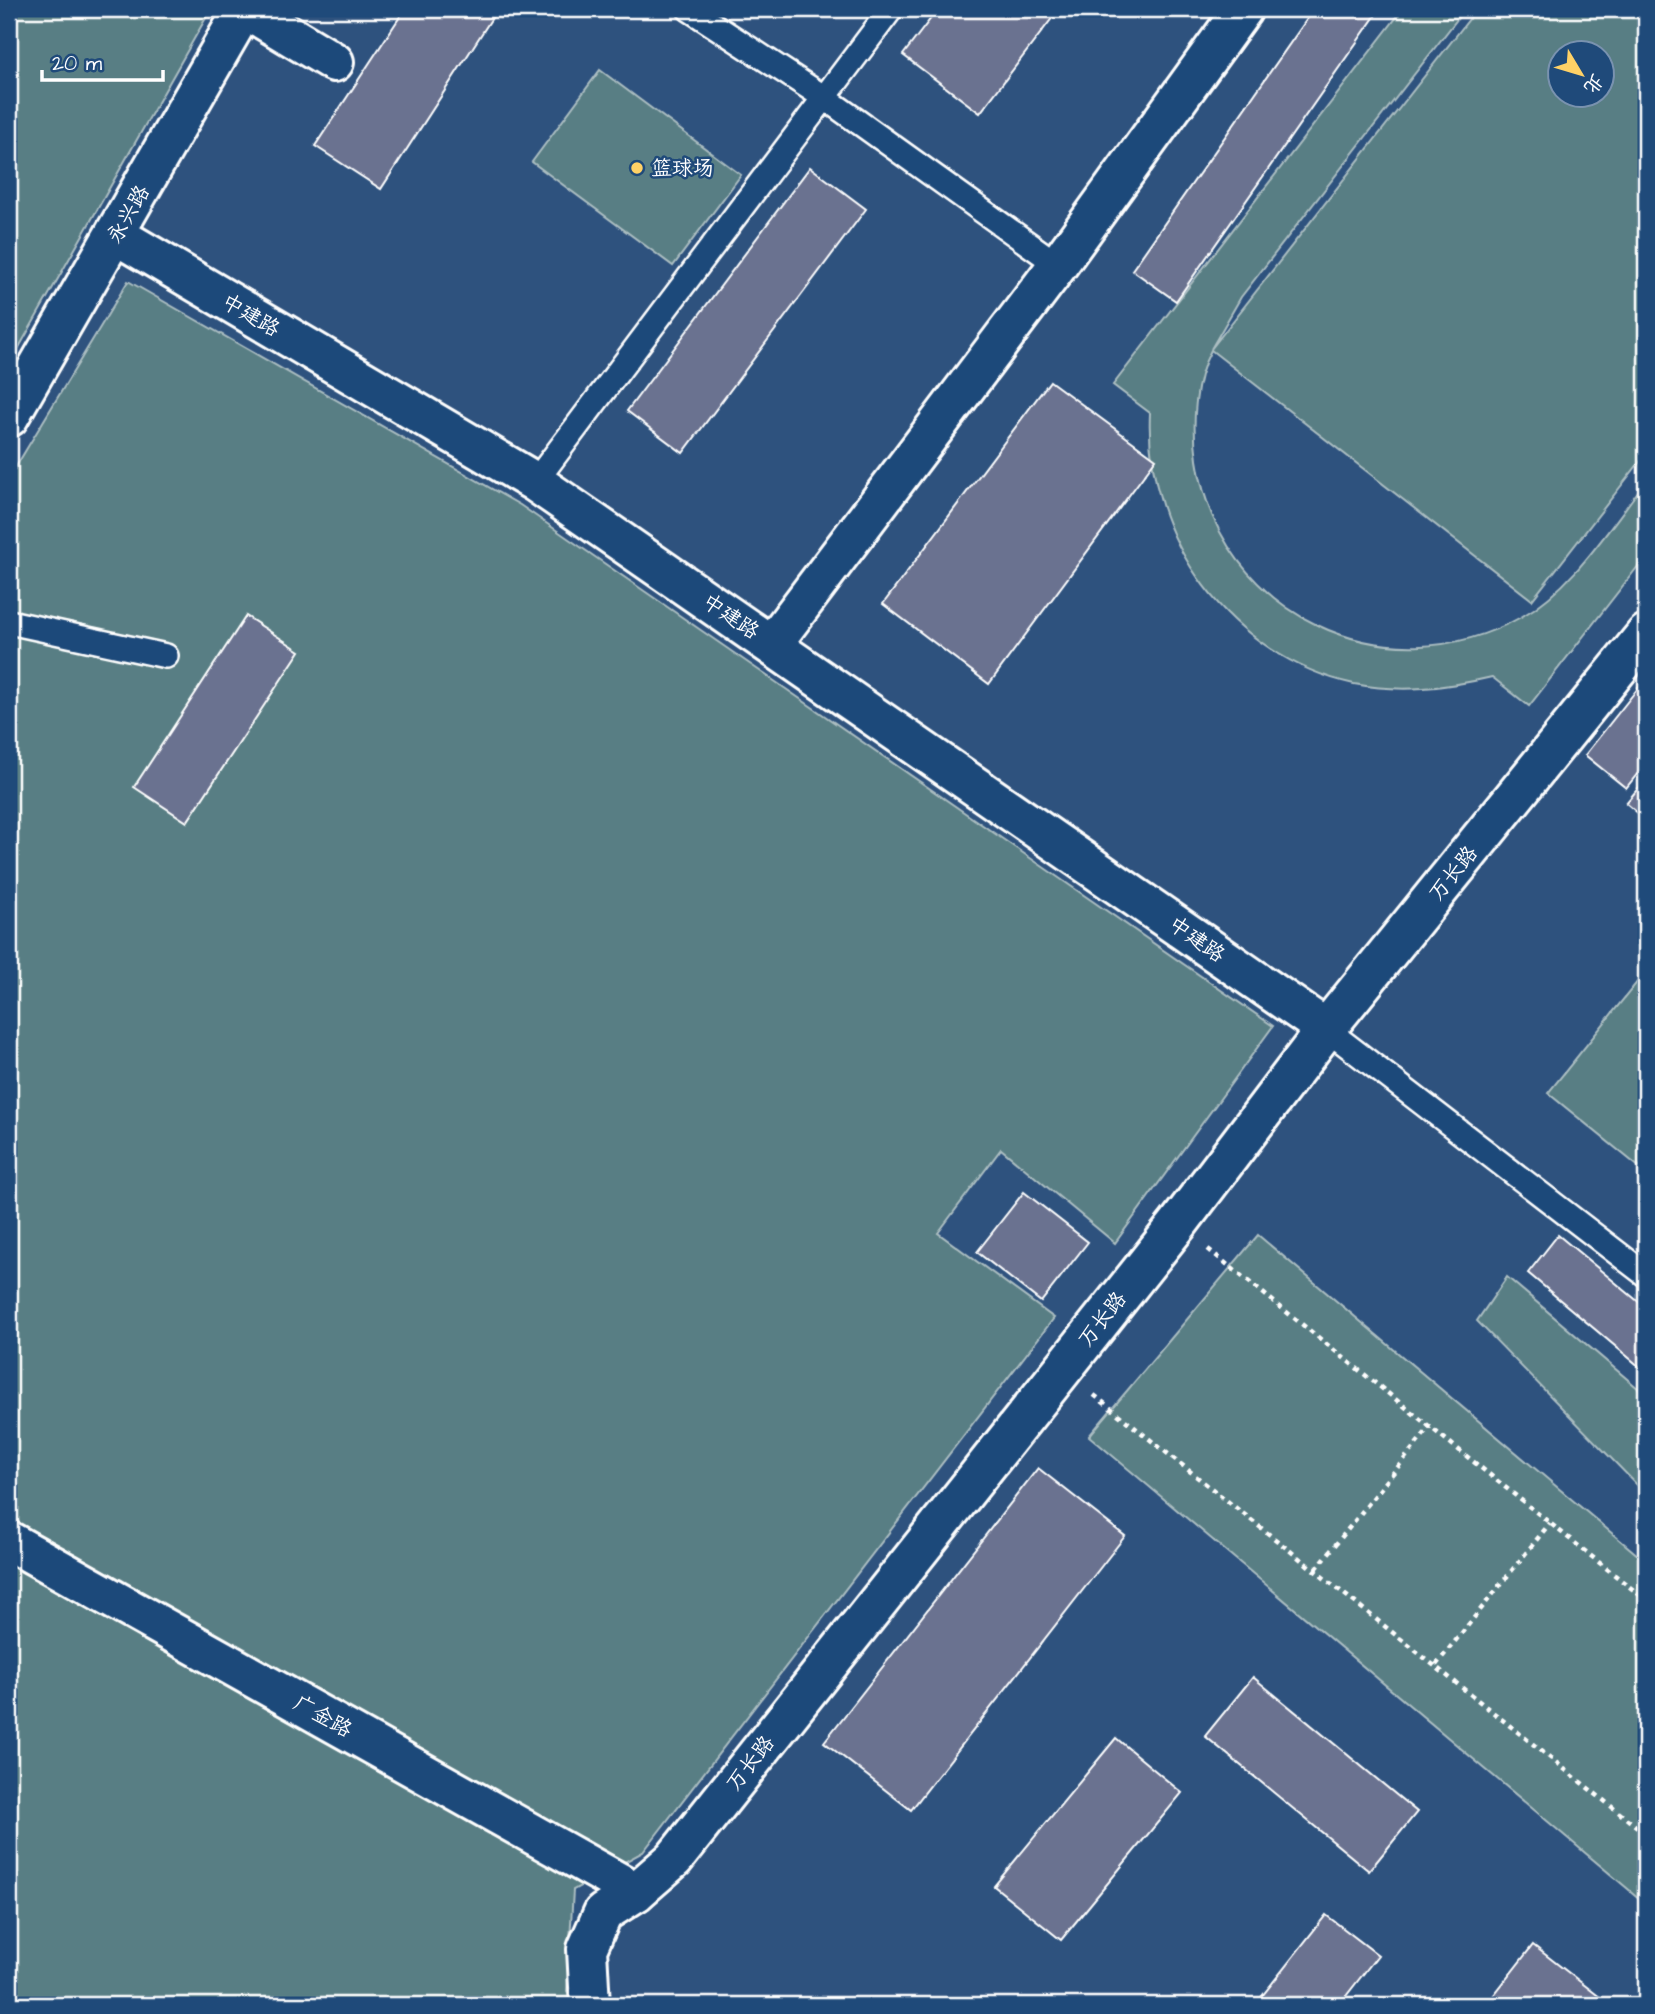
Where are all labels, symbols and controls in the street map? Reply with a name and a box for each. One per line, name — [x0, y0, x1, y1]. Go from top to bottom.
scale bar — [42, 38, 163, 82]
north arrow — [1546, 38, 1616, 108]
text: 20 m — [52, 49, 103, 78]
text: 北 — [1577, 68, 1610, 99]
place label: 篮球场 — [651, 154, 714, 183]
marker: 篮球场 — [629, 160, 645, 176]
street label: 永兴路 — [100, 180, 157, 249]
street label: 中建路 — [216, 287, 285, 344]
street label: 中建路 — [696, 587, 765, 646]
street label: 万长路 — [1422, 840, 1484, 907]
street label: 中建路 — [1163, 909, 1231, 969]
street label: 万长路 — [1072, 1286, 1133, 1353]
street label: 广金路 — [288, 1688, 357, 1744]
street label: 万长路 — [720, 1730, 781, 1797]

